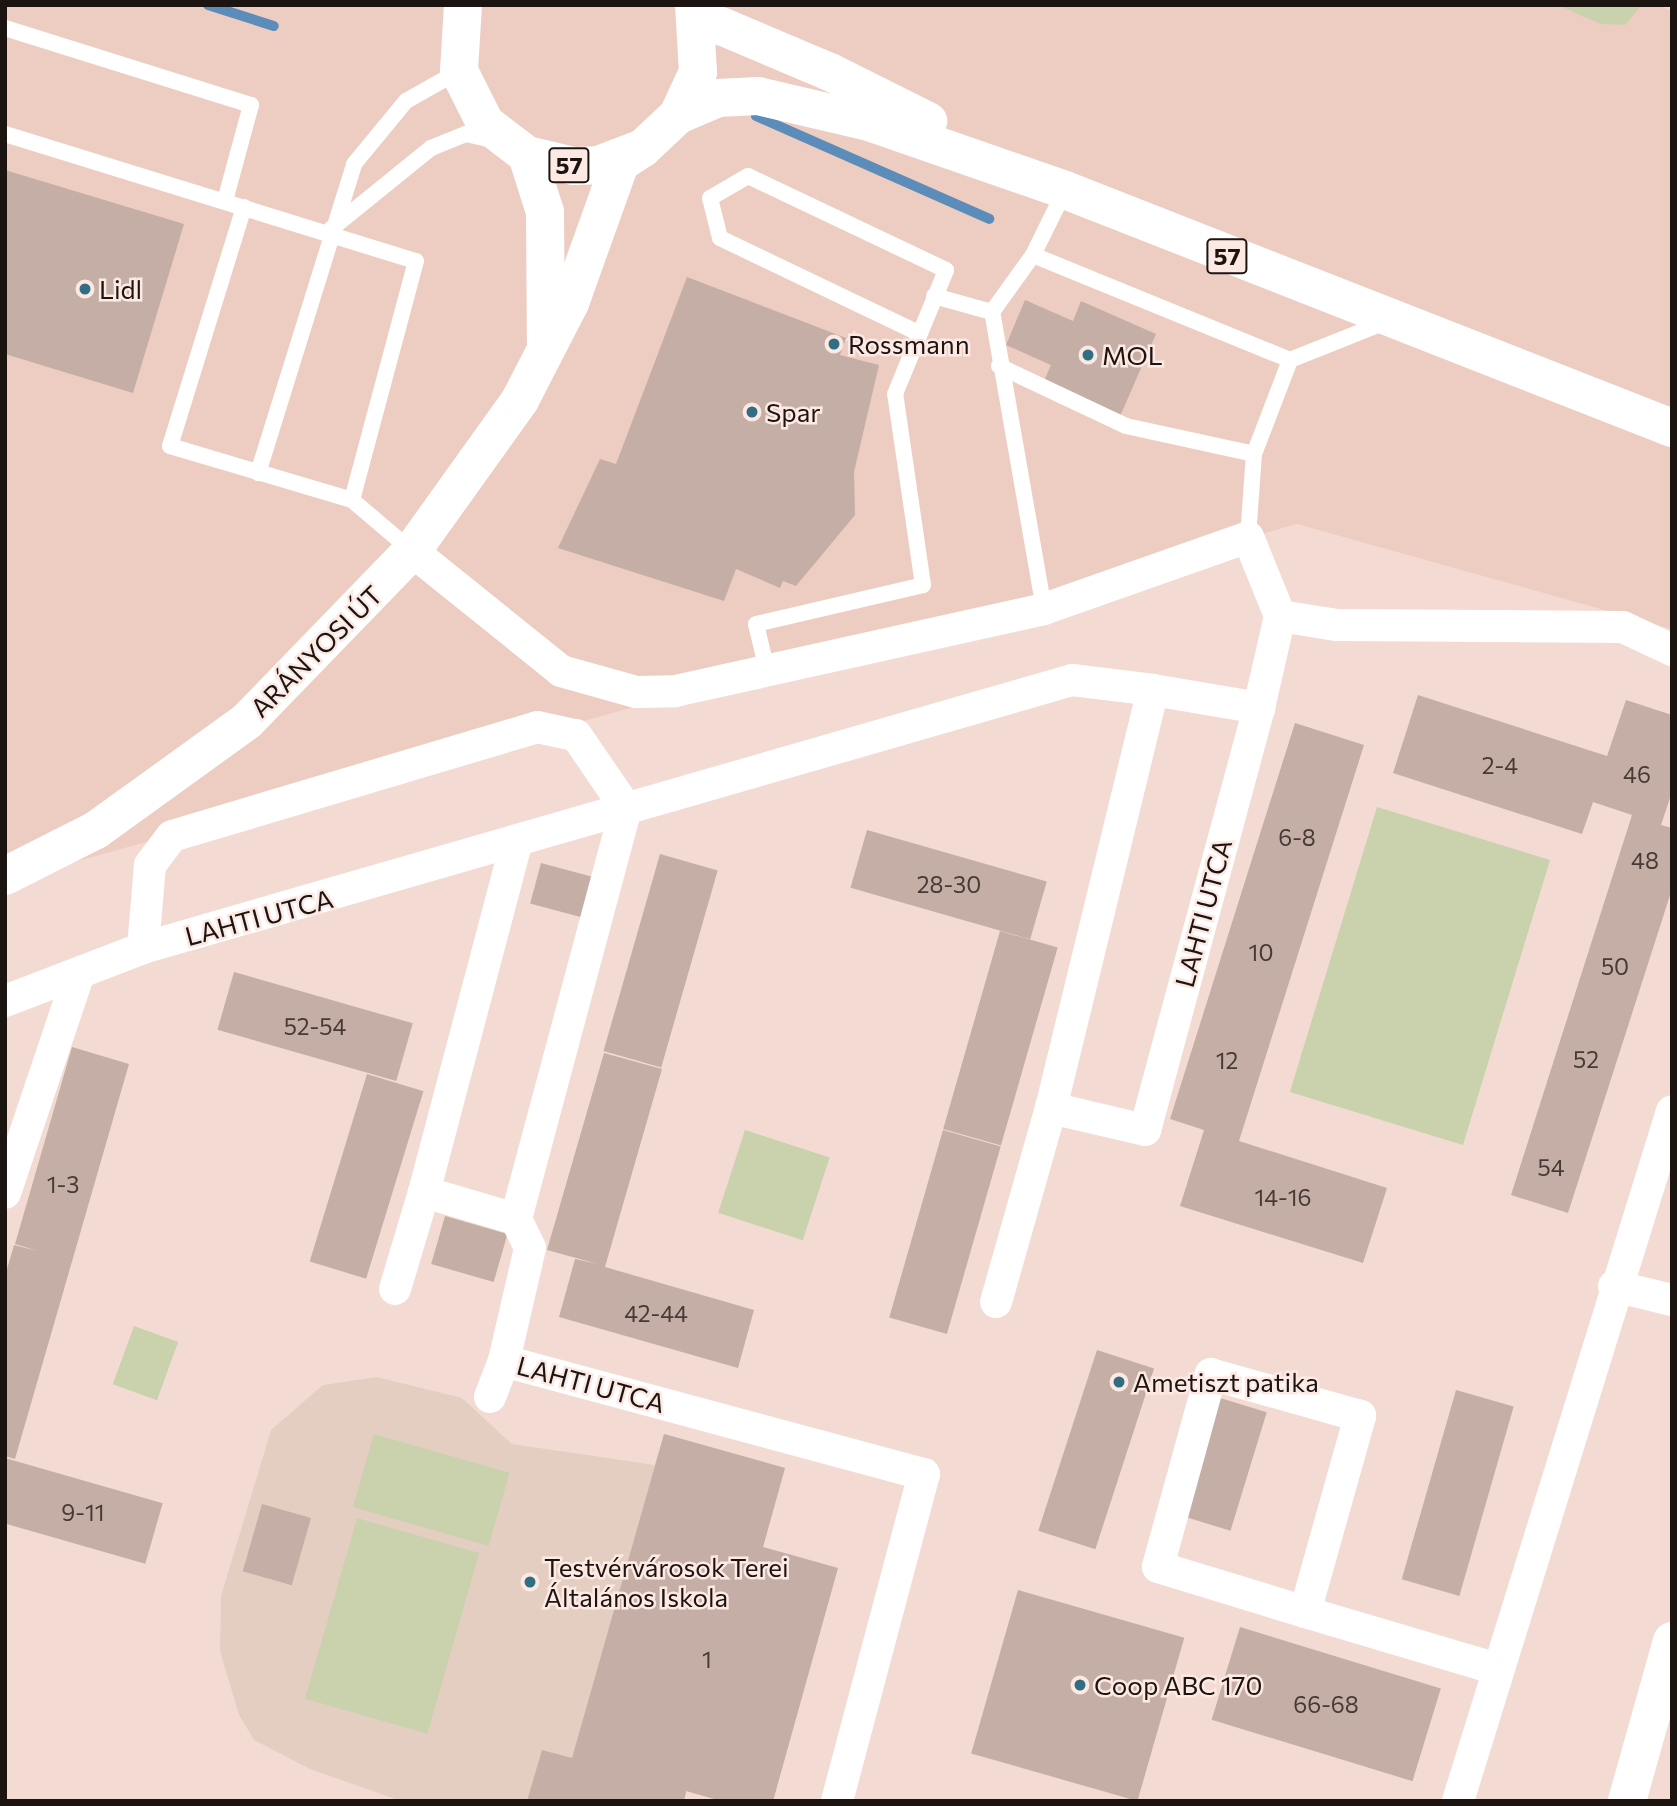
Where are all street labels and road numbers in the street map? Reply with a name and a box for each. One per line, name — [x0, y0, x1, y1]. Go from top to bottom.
road number: 57 — [548, 145, 590, 186]
road number: 57 — [1206, 235, 1248, 276]
street label: ARÁNYOSI ÚT — [244, 579, 388, 723]
street label: LAHTI UTCA — [1168, 836, 1238, 990]
street label: LAHTI UTCA — [182, 882, 336, 952]
street label: LAHTI UTCA — [514, 1349, 668, 1419]

